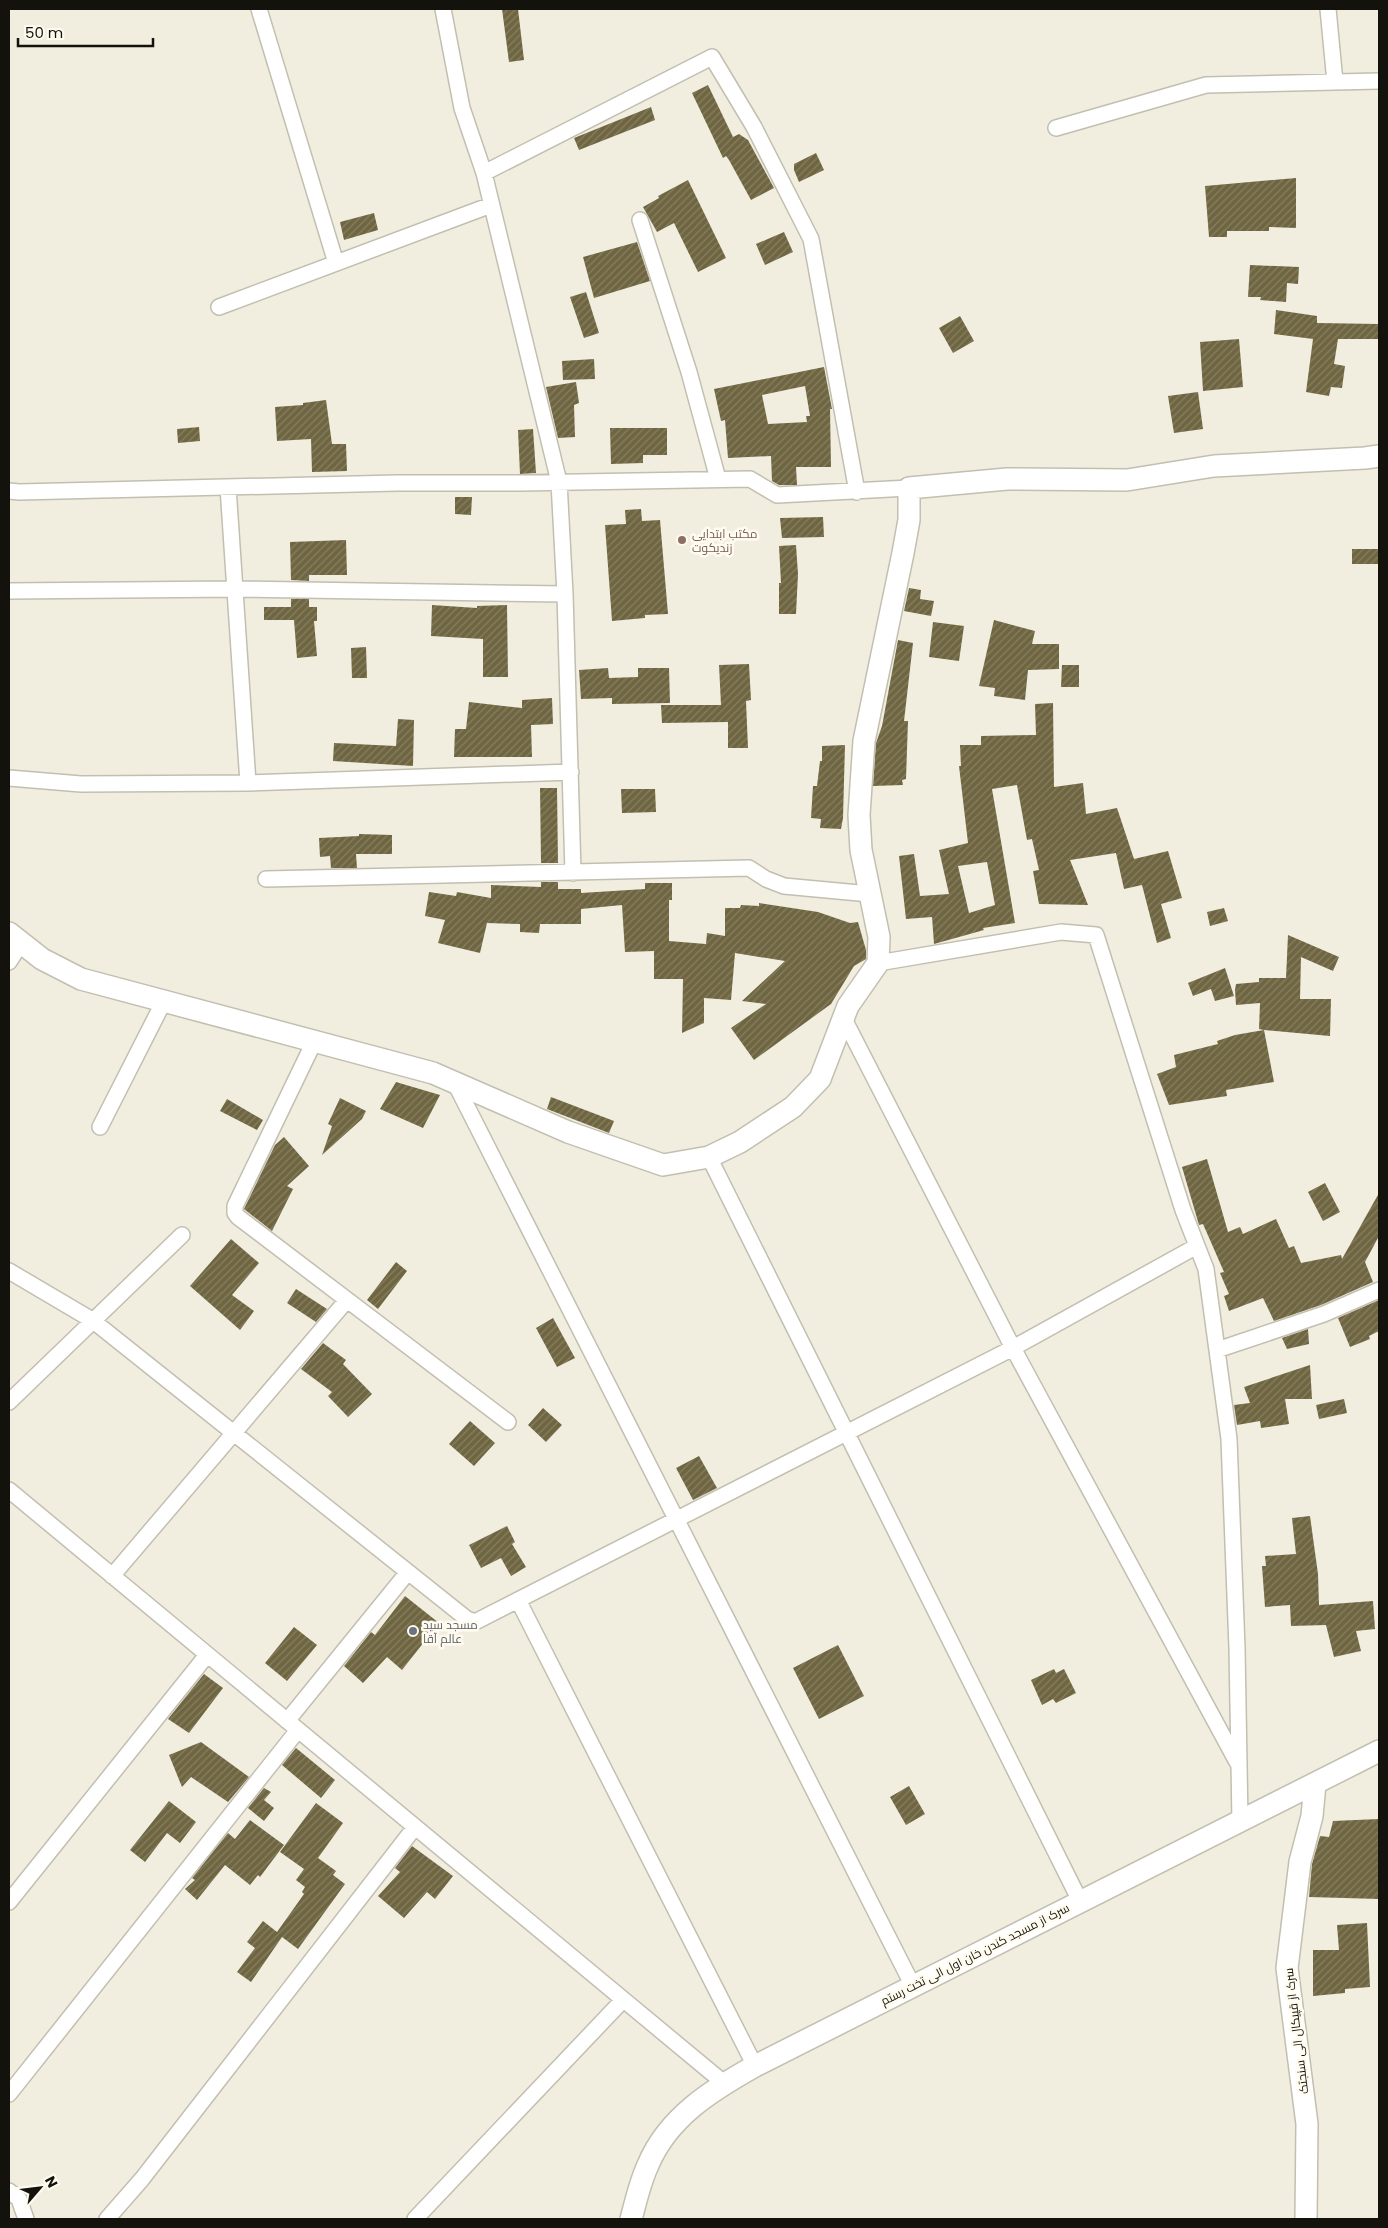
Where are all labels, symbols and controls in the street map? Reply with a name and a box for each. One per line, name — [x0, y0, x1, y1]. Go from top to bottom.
scale bar — [18, 15, 152, 47]
text: 50 m — [25, 22, 63, 43]
place label: مکتب ابتدایی زندیکوت — [692, 525, 758, 556]
marker: مکتب ابتدایی زندیکوت — [676, 534, 688, 546]
place label: مسجد سید عالم آقا — [423, 1616, 478, 1647]
marker: مسجد سید عالم آقا — [407, 1625, 419, 1637]
street label: سرک از مسجد کندن خان اول الی تخت رستم — [878, 1899, 1072, 2009]
street label: سرک از قپیکال الی سنجتک — [1280, 1967, 1312, 2095]
north arrow — [15, 2163, 65, 2213]
text: N — [40, 2173, 63, 2191]

